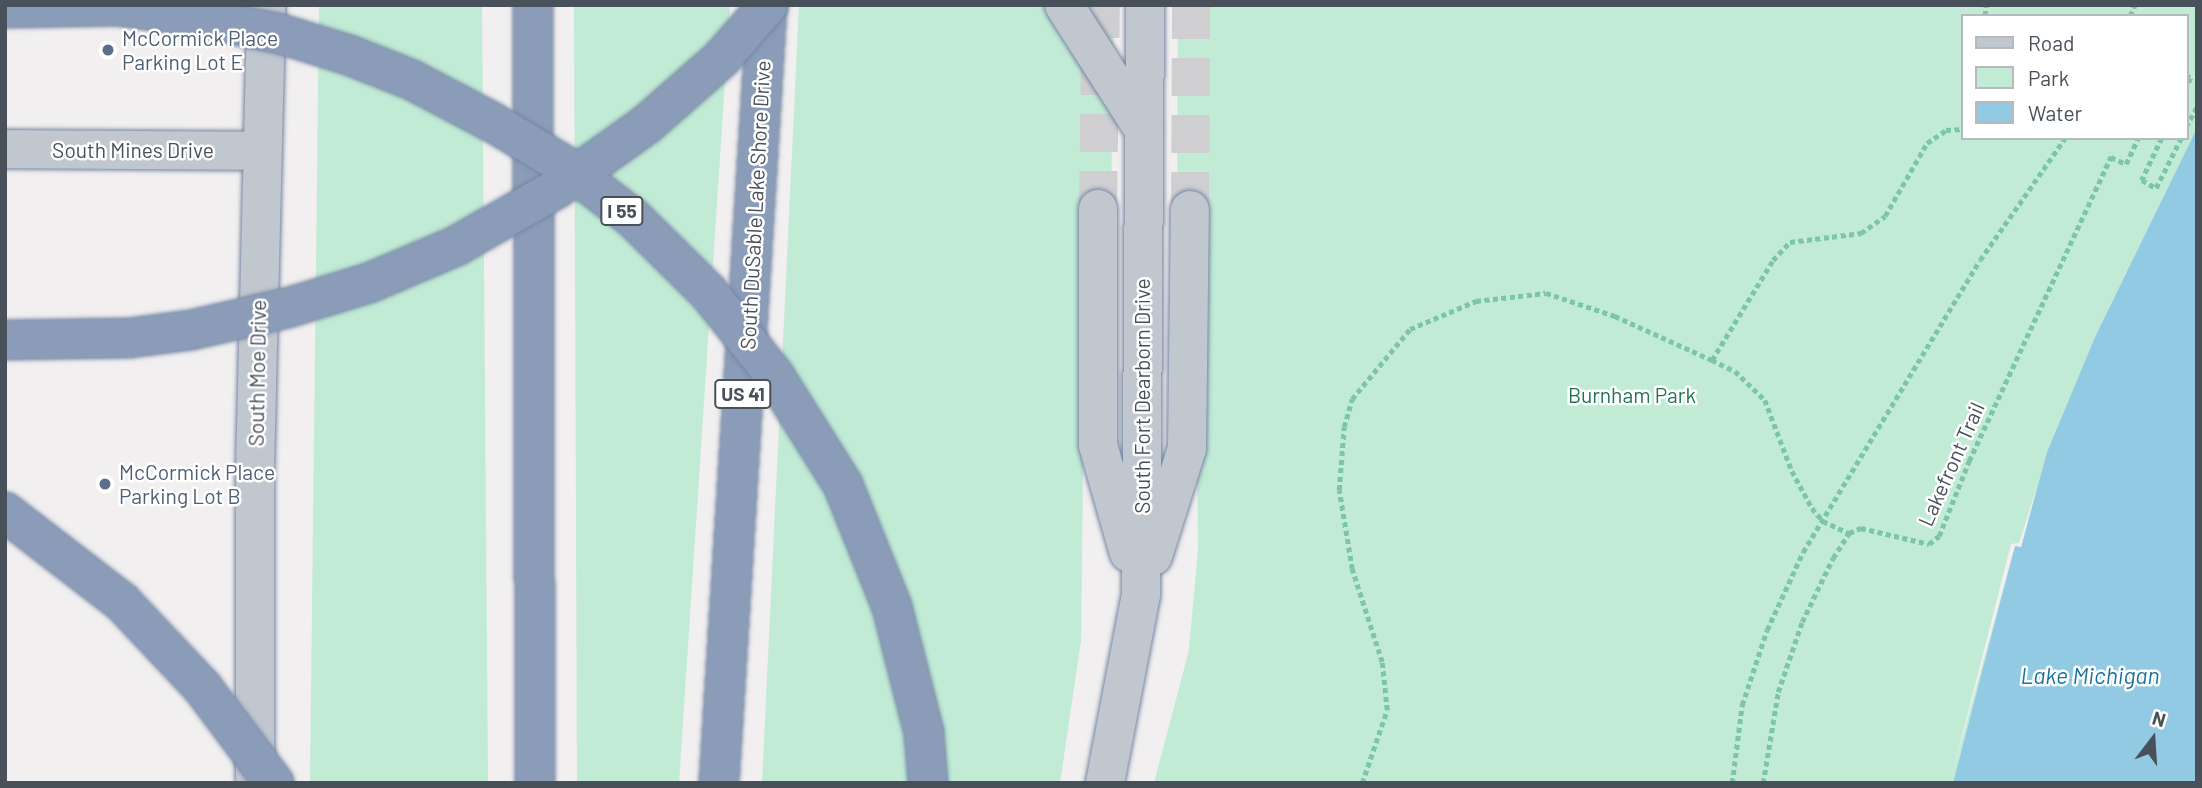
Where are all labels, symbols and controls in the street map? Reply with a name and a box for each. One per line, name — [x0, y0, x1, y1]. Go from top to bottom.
legend — [1960, 14, 2188, 140]
place label: McCormick Place Parking Lot E — [122, 25, 278, 75]
text: Road — [2028, 30, 2074, 55]
marker: McCormick Place Parking Lot E — [100, 42, 116, 58]
street label: South DuSable Lake Shore Drive — [735, 60, 775, 350]
text: Park — [2028, 65, 2069, 90]
text: Water — [2028, 100, 2082, 125]
street label: South Mines Drive — [52, 137, 214, 163]
road number: I 55 — [599, 196, 645, 226]
street label: South Fort Dearborn Drive — [1129, 278, 1155, 514]
street label: South Moe Drive — [243, 299, 271, 447]
road number: US 41 — [713, 378, 773, 410]
park label: Burnham Park — [1568, 382, 1696, 408]
street label: Lakefront Trail — [1912, 398, 1990, 530]
place label: McCormick Place Parking Lot B — [119, 459, 275, 509]
marker: McCormick Place Parking Lot B — [97, 476, 113, 492]
water label: Lake Michigan — [2020, 661, 2160, 689]
north arrow — [2118, 704, 2188, 774]
text: N — [2150, 706, 2169, 731]

